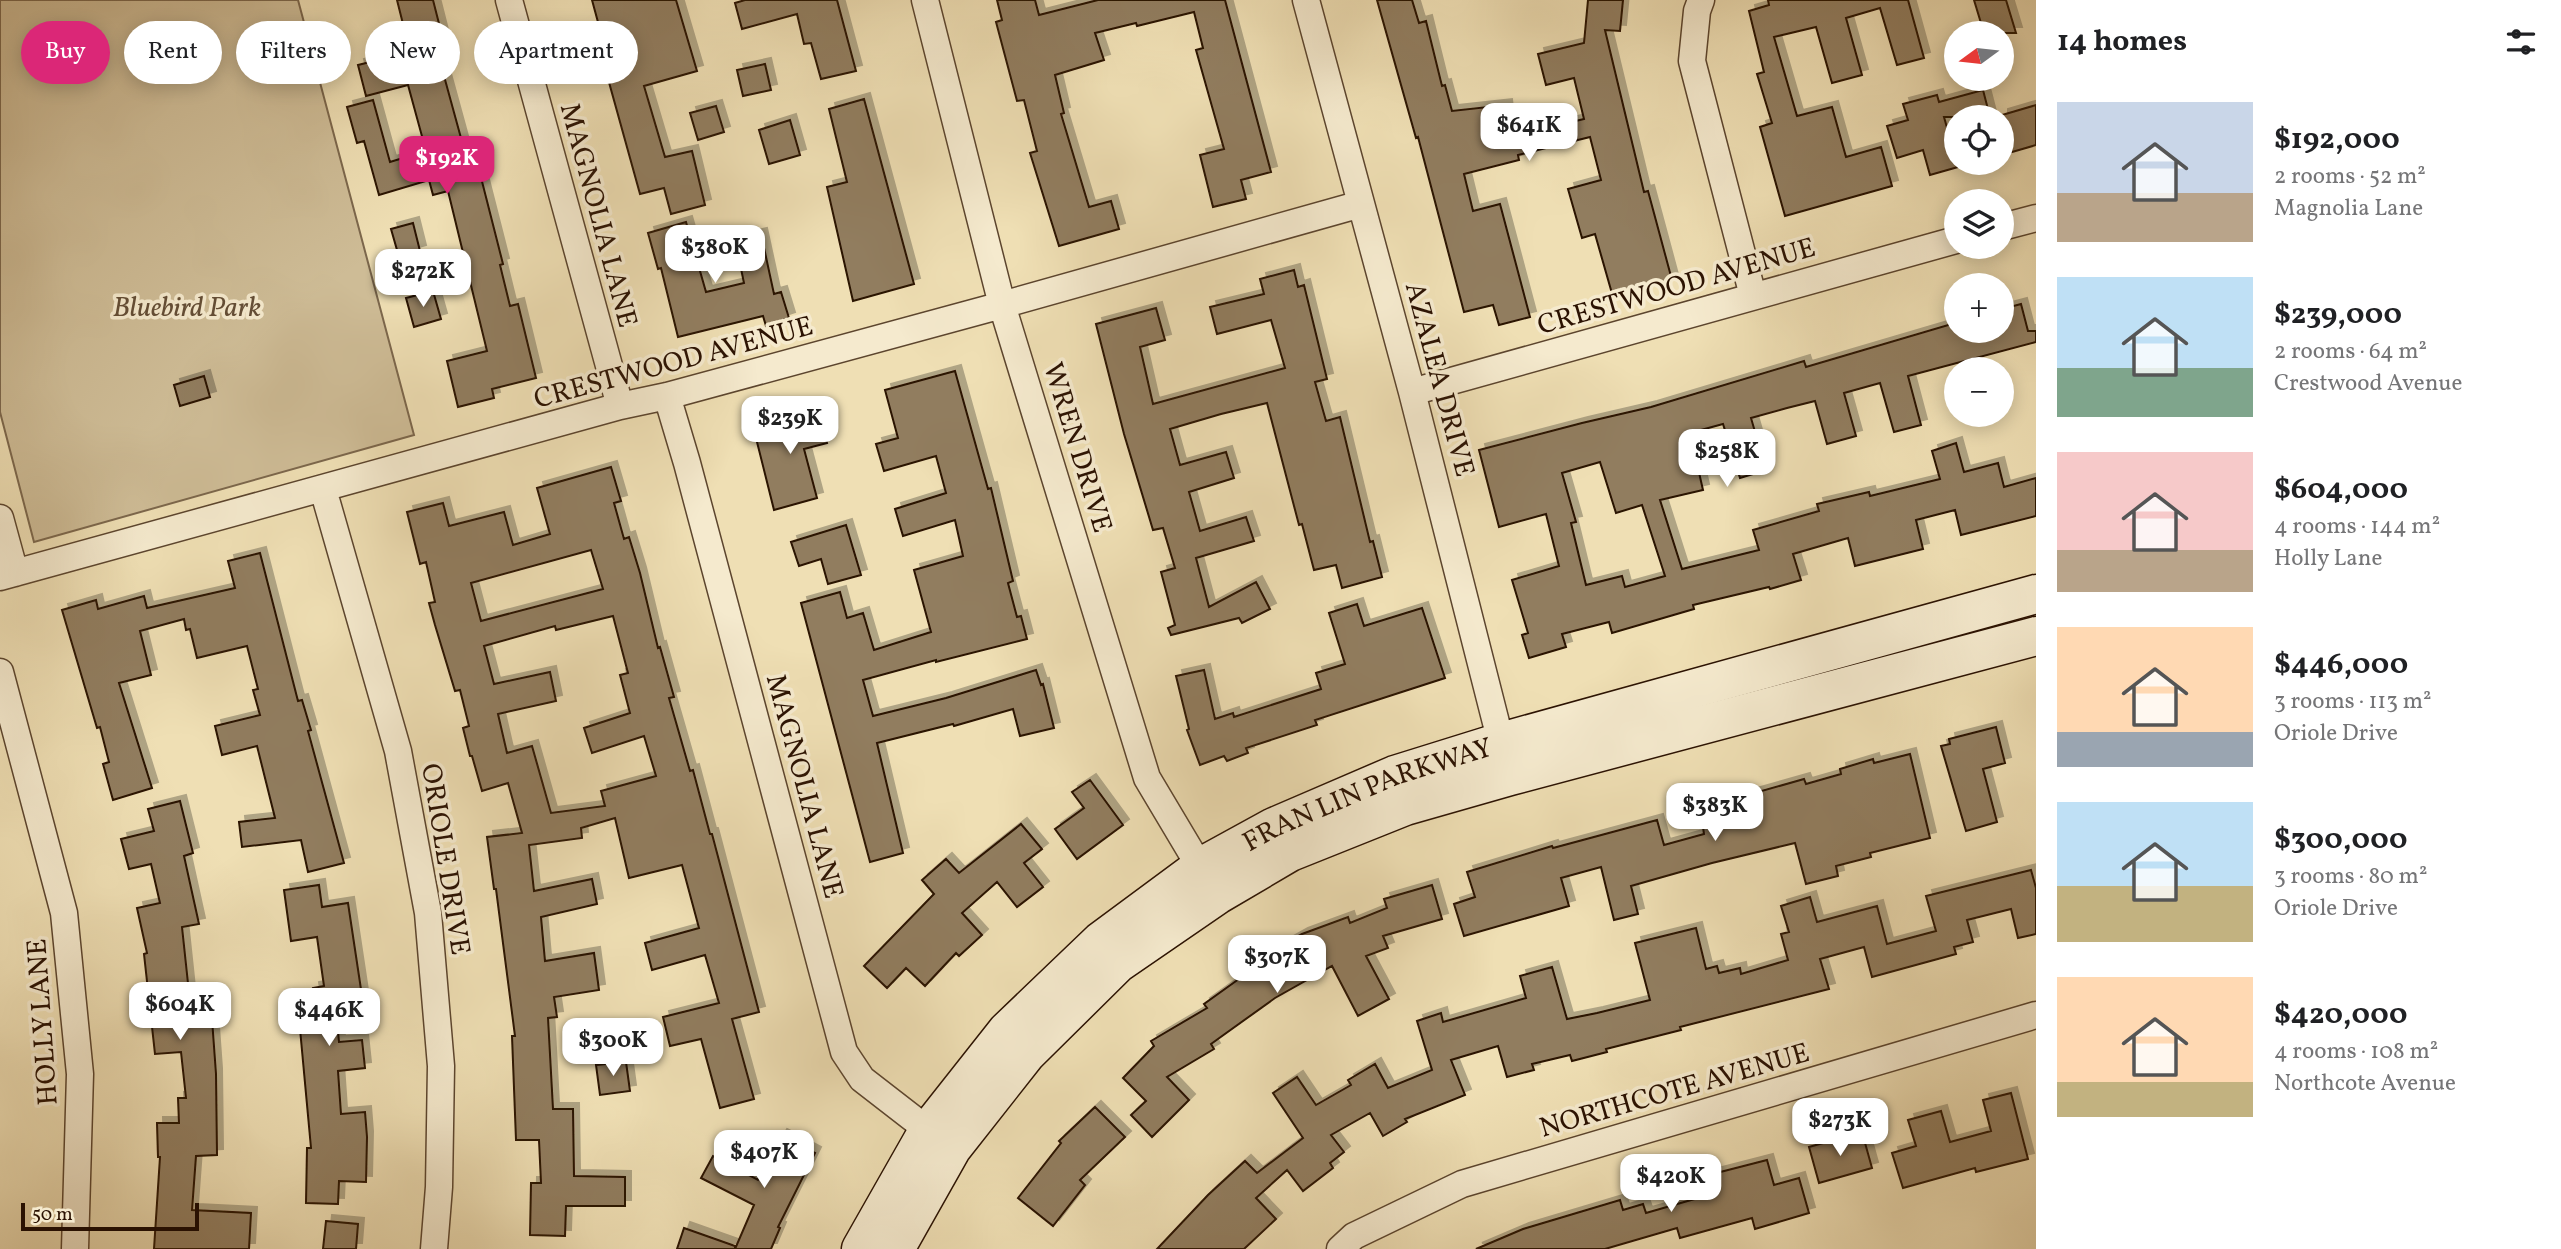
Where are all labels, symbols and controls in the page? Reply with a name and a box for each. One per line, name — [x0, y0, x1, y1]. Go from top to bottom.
chip: Buy — [21, 21, 110, 84]
chip: Rent — [124, 21, 222, 84]
chip: Filters — [236, 21, 351, 84]
chip: New — [365, 21, 460, 84]
chip: Apartment — [474, 21, 638, 84]
north arrow — [1944, 21, 2014, 91]
map controls — [1944, 21, 2014, 427]
text: 14 homes — [2057, 21, 2187, 63]
icon: filters — [2502, 23, 2540, 61]
street label: MAGNOLIA LANE — [549, 99, 646, 332]
pin: $641K — [1480, 104, 1578, 163]
button: locate — [1944, 105, 2014, 175]
text: $641K — [1497, 110, 1561, 142]
text: $192,000 — [2274, 119, 2400, 161]
icon: home — [2113, 130, 2197, 214]
pin: $192K — [398, 136, 496, 196]
text: $192K — [415, 143, 479, 175]
text: 2 rooms · 52 m² — [2274, 161, 2426, 193]
button: layers — [1944, 189, 2014, 259]
text: Magnolia Lane — [2274, 193, 2423, 225]
pin: $380K — [666, 226, 764, 285]
street label: CRESTWOOD AVENUE — [1533, 229, 1820, 346]
text: $380K — [681, 232, 749, 264]
pin: $272K — [374, 250, 472, 309]
text: $272K — [391, 256, 455, 288]
button: + — [1944, 273, 2014, 343]
street label: AZALEA DRIVE — [1394, 278, 1483, 481]
park label: Bluebird Park — [113, 289, 261, 328]
text: $239,000 — [2274, 294, 2402, 336]
icon: home — [2113, 305, 2197, 389]
street label: CRESTWOOD AVENUE — [530, 307, 818, 419]
text: 2 rooms · 64 m² — [2274, 336, 2427, 368]
button: − — [1944, 357, 2014, 427]
street label: WREN DRIVE — [1032, 358, 1121, 538]
text: Crestwood Avenue — [2274, 368, 2462, 400]
pin: $239K — [741, 396, 839, 456]
text: $239K — [757, 403, 823, 435]
pin: $258K — [1678, 430, 1776, 489]
text: $258K — [1694, 436, 1760, 468]
text: $604,000 — [2274, 469, 2408, 511]
icon: home — [2113, 480, 2197, 564]
text: 4 rooms · 144 m² — [2274, 511, 2440, 543]
text: Holly Lane — [2274, 543, 2382, 575]
text: $446,000 — [2274, 644, 2408, 686]
icon: home — [2113, 655, 2197, 739]
street label: MAGNOLIA LANE — [755, 670, 852, 903]
text: 3 rooms · 113 m² — [2274, 686, 2432, 718]
text: Oriole Drive — [2274, 718, 2398, 750]
street label: FRAN LIN PARKWAY — [1236, 729, 1497, 863]
street label: ORIOLE DRIVE — [410, 761, 479, 958]
pin: $383K — [1666, 784, 1764, 843]
text: $383K — [1682, 790, 1748, 822]
text: $300,000 — [2274, 819, 2408, 861]
icon: home — [2113, 830, 2197, 914]
text: 3 rooms · 80 m² — [2274, 861, 2427, 893]
text: Oriole Drive — [2274, 893, 2398, 925]
pin: $307K — [1228, 936, 1326, 995]
street label: HOLLY LANE — [18, 937, 69, 1107]
text: $307K — [1244, 942, 1310, 974]
pin: $604K — [131, 982, 229, 1042]
pin: $446K — [280, 988, 378, 1048]
text: $604K — [145, 989, 215, 1021]
text: $420,000 — [2274, 994, 2408, 1036]
text: $446K — [294, 995, 364, 1027]
icon: home — [2113, 1005, 2197, 1089]
pin: $300K — [564, 1018, 662, 1078]
text: $300K — [578, 1025, 648, 1057]
street label: NORTHCOTE AVENUE — [1535, 1034, 1814, 1149]
text: 4 rooms · 108 m² — [2274, 1036, 2438, 1068]
text: Northcote Avenue — [2274, 1068, 2456, 1100]
pin: $273K — [1791, 1098, 1889, 1158]
text: $273K — [1808, 1105, 1872, 1137]
pin: $407K — [715, 1130, 813, 1190]
text: $407K — [730, 1137, 798, 1169]
pin: $420K — [1622, 1154, 1720, 1214]
text: $420K — [1636, 1161, 1706, 1193]
scale bar — [21, 1200, 200, 1232]
text: 50 m — [32, 1202, 73, 1228]

